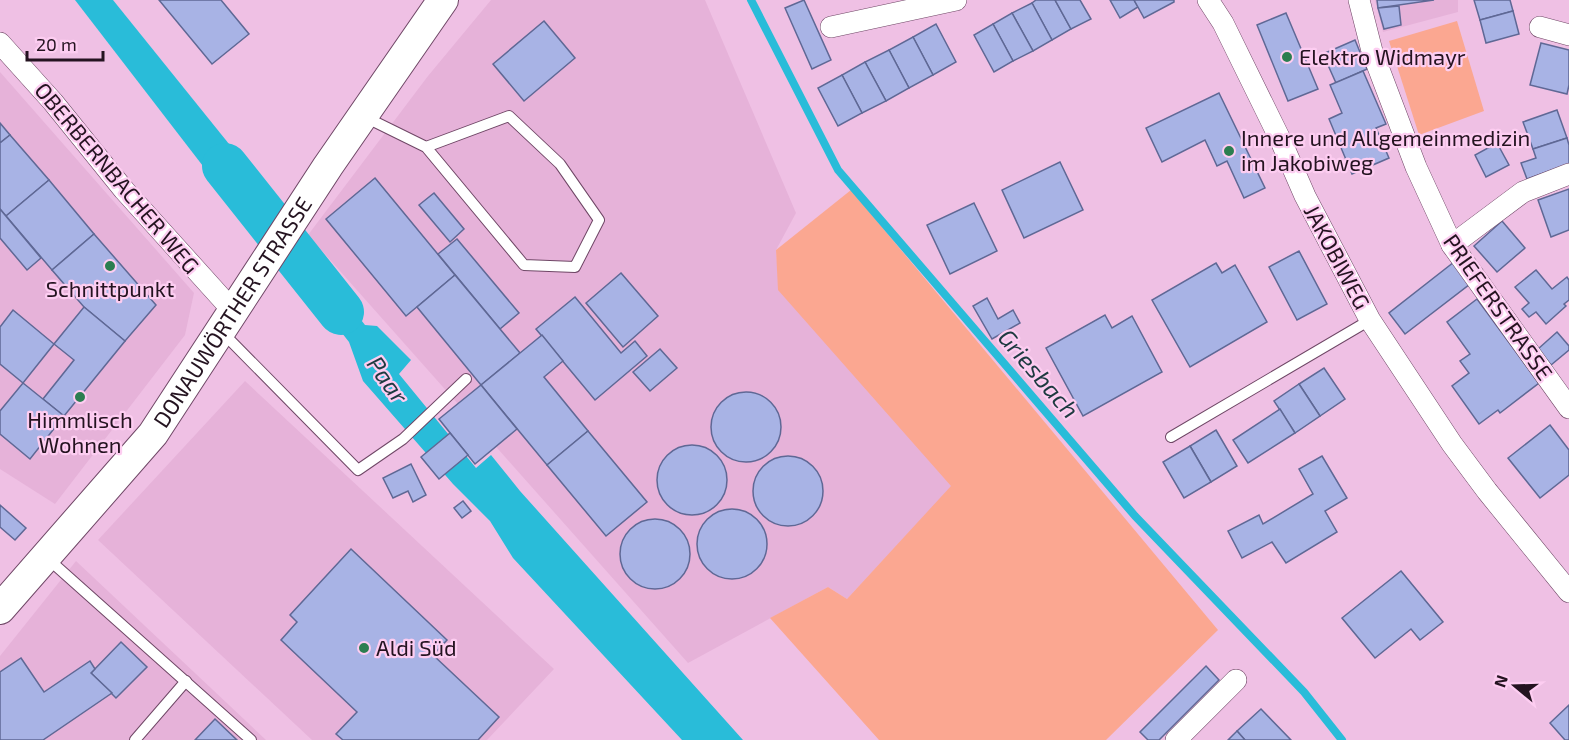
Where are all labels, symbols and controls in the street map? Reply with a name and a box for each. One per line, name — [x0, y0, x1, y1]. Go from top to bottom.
scale bar — [27, 24, 104, 62]
text: 20 m — [36, 33, 77, 55]
place label: Elektro Widmayr — [1299, 43, 1466, 69]
marker: Elektro Widmayr — [1280, 50, 1294, 64]
street label: OBERBERNBACHER WEG — [30, 77, 205, 278]
place label: Innere und Allgemeinmedizin im Jakobiweg — [1241, 124, 1530, 175]
marker: Innere und Allgemeinmedizin im Jakobiweg — [1222, 144, 1236, 158]
street label: DONAUWÖRTHER STRASSE — [147, 192, 316, 432]
street label: JAKOBIWEG — [1299, 200, 1376, 313]
street label: PRIEFERSTRASSE — [1439, 229, 1559, 384]
marker: Schnittpunkt — [103, 259, 117, 273]
place label: Schnittpunkt — [46, 275, 174, 301]
water label: Griesbach — [993, 323, 1086, 423]
water label: Paar — [362, 350, 415, 409]
marker: Himmlisch Wohnen — [73, 390, 87, 404]
place label: Himmlisch Wohnen — [27, 406, 133, 457]
place label: Aldi Süd — [376, 634, 457, 660]
marker: Aldi Süd — [357, 641, 371, 655]
north arrow — [1485, 656, 1545, 716]
text: N — [1489, 672, 1511, 690]

